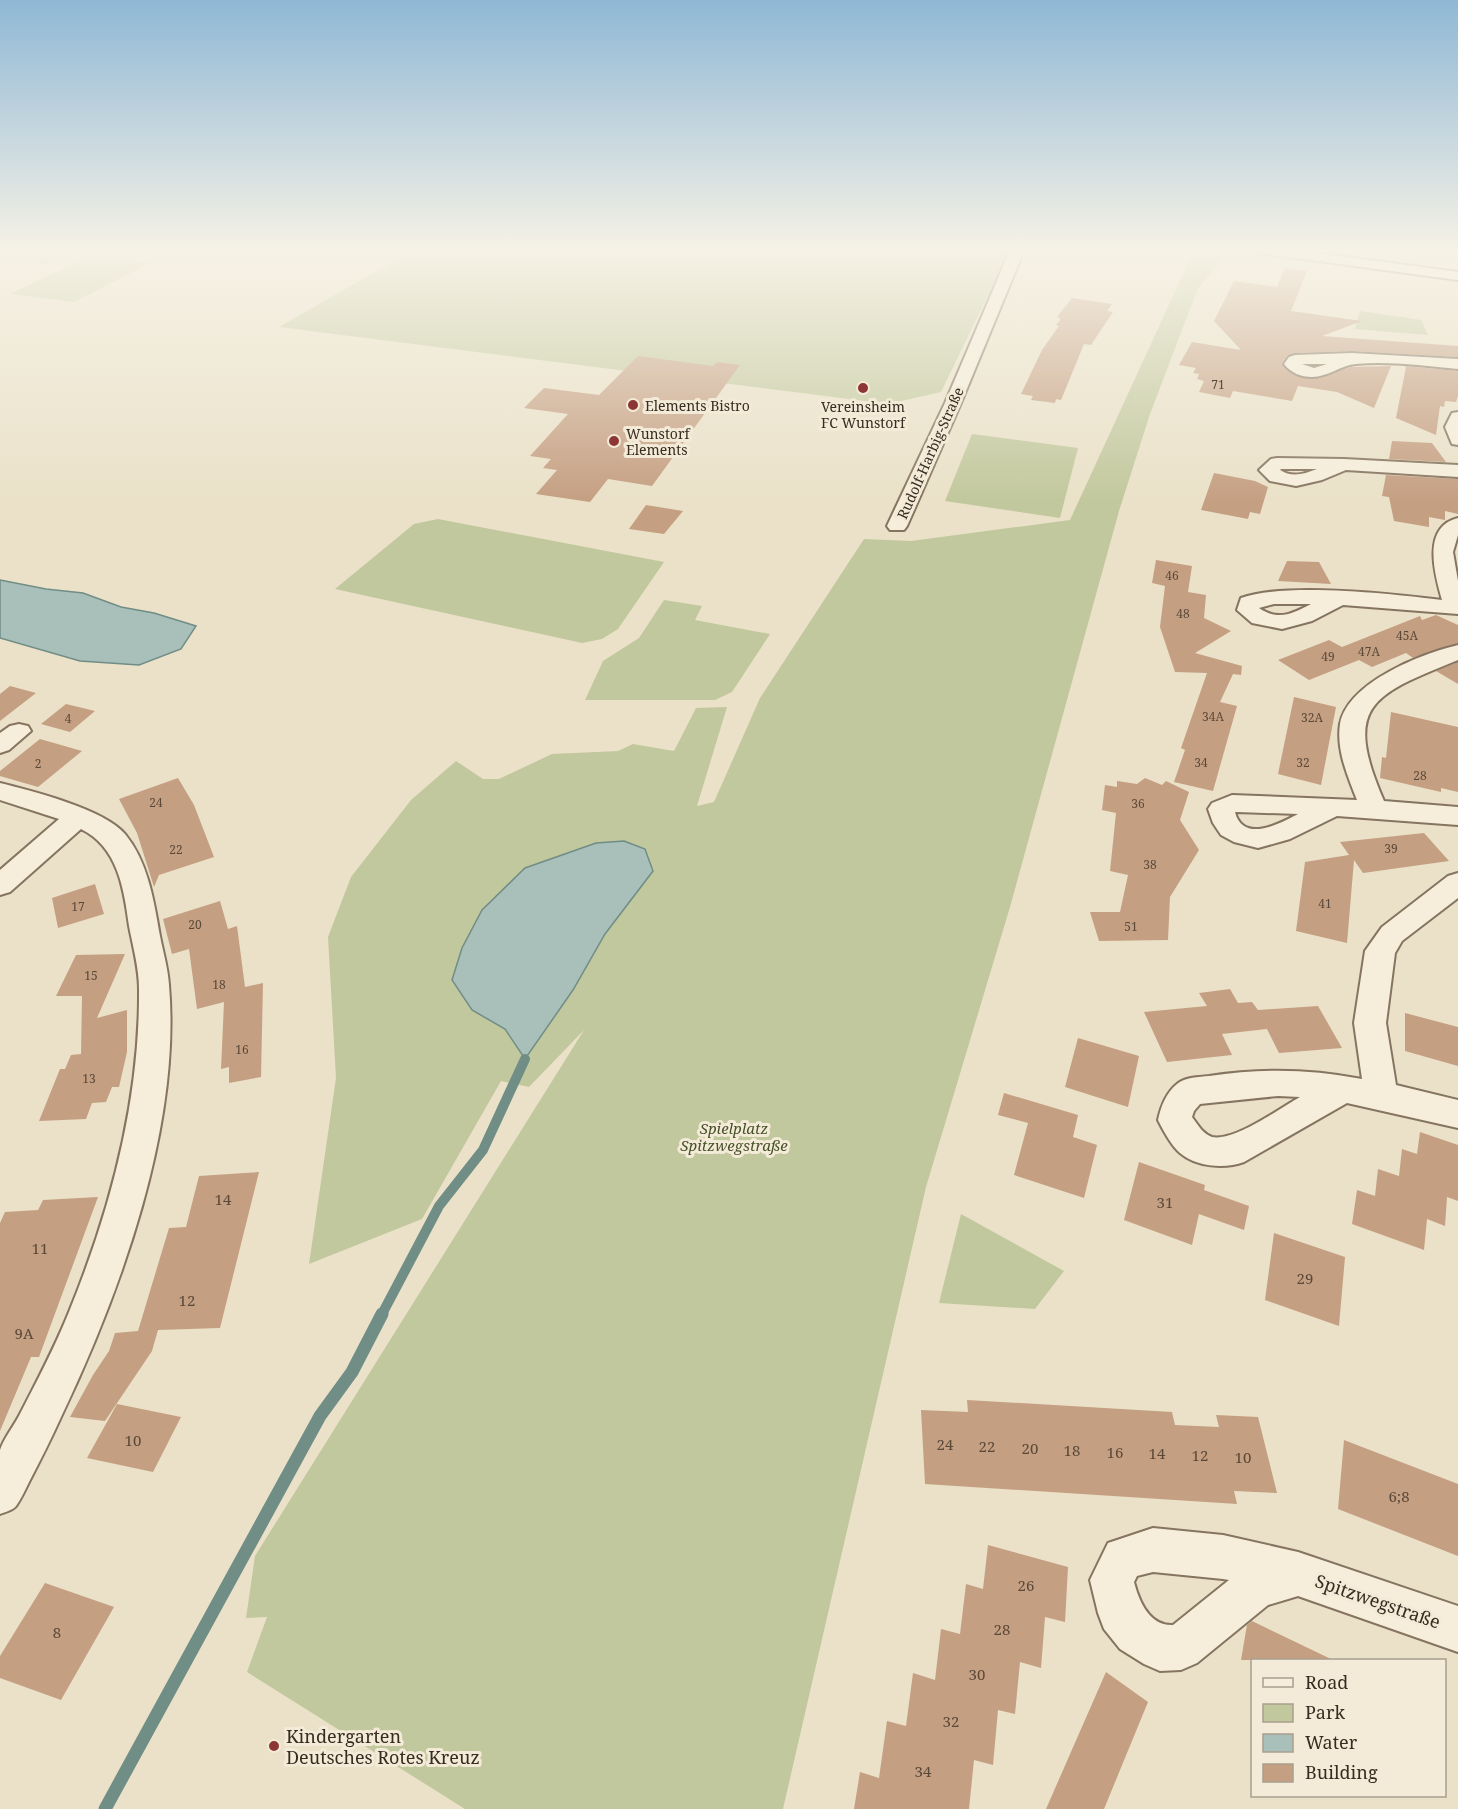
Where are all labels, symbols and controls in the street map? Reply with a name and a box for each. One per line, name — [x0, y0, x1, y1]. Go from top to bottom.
house number: 71 — [1211, 376, 1225, 393]
marker: Vereinsheim FC Wunstorf — [856, 381, 870, 395]
street label: Rudolf-Harbig-Straße — [892, 384, 968, 522]
place label: Elements Bistro — [645, 396, 750, 415]
place label: Vereinsheim FC Wunstorf — [821, 397, 907, 432]
marker: Elements Bistro — [626, 398, 640, 412]
place label: Wunstorf Elements — [626, 424, 691, 459]
marker: Wunstorf Elements — [607, 434, 621, 448]
house number: 46 — [1165, 567, 1179, 584]
house number: 48 — [1176, 605, 1190, 622]
house number: 45A — [1396, 627, 1418, 644]
house number: 47A — [1358, 643, 1380, 660]
house number: 49 — [1321, 648, 1335, 665]
house number: 34A — [1202, 708, 1224, 725]
house number: 32A — [1301, 709, 1323, 726]
house number: 4 — [65, 710, 72, 727]
house number: 34 — [1194, 754, 1208, 771]
house number: 32 — [1296, 754, 1310, 771]
house number: 2 — [35, 755, 41, 772]
house number: 28 — [1413, 767, 1427, 784]
house number: 24 — [149, 794, 163, 811]
house number: 36 — [1131, 795, 1145, 812]
house number: 39 — [1384, 840, 1398, 857]
house number: 22 — [169, 841, 183, 858]
house number: 38 — [1143, 856, 1157, 873]
house number: 41 — [1318, 895, 1332, 912]
house number: 17 — [71, 898, 85, 915]
house number: 20 — [188, 916, 202, 933]
house number: 51 — [1124, 918, 1138, 935]
house number: 15 — [84, 967, 98, 984]
house number: 18 — [212, 976, 226, 993]
house number: 16 — [235, 1041, 249, 1058]
house number: 13 — [82, 1070, 96, 1087]
park label: Spielplatz Spitzwegstraße — [680, 1118, 788, 1155]
house number: 14 — [215, 1189, 232, 1209]
house number: 31 — [1157, 1192, 1173, 1212]
house number: 11 — [32, 1238, 48, 1258]
house number: 29 — [1297, 1268, 1313, 1288]
house number: 12 — [179, 1290, 195, 1310]
house number: 9A — [15, 1323, 34, 1343]
house number: 10 — [125, 1430, 141, 1450]
house number: 24 — [937, 1434, 954, 1454]
house number: 22 — [979, 1436, 995, 1456]
house number: 20 — [1022, 1438, 1038, 1458]
house number: 18 — [1064, 1440, 1080, 1460]
house number: 16 — [1107, 1442, 1123, 1462]
house number: 14 — [1149, 1443, 1166, 1463]
house number: 12 — [1192, 1445, 1208, 1465]
house number: 10 — [1235, 1447, 1251, 1467]
house number: 6;8 — [1388, 1486, 1410, 1506]
street label: Spitzwegstraße — [1312, 1568, 1444, 1634]
house number: 26 — [1018, 1575, 1034, 1595]
house number: 28 — [994, 1619, 1010, 1639]
house number: 8 — [53, 1622, 61, 1642]
legend — [1251, 1659, 1446, 1797]
house number: 30 — [969, 1664, 985, 1684]
text: Road — [1305, 1670, 1348, 1694]
text: Park — [1305, 1700, 1345, 1724]
house number: 32 — [943, 1711, 959, 1731]
place label: Kindergarten Deutsches Rotes Kreuz — [286, 1724, 480, 1769]
text: Water — [1305, 1730, 1358, 1754]
marker: Kindergarten Deutsches Rotes Kreuz — [267, 1739, 281, 1753]
text: Building — [1305, 1760, 1378, 1784]
house number: 34 — [915, 1761, 932, 1781]

